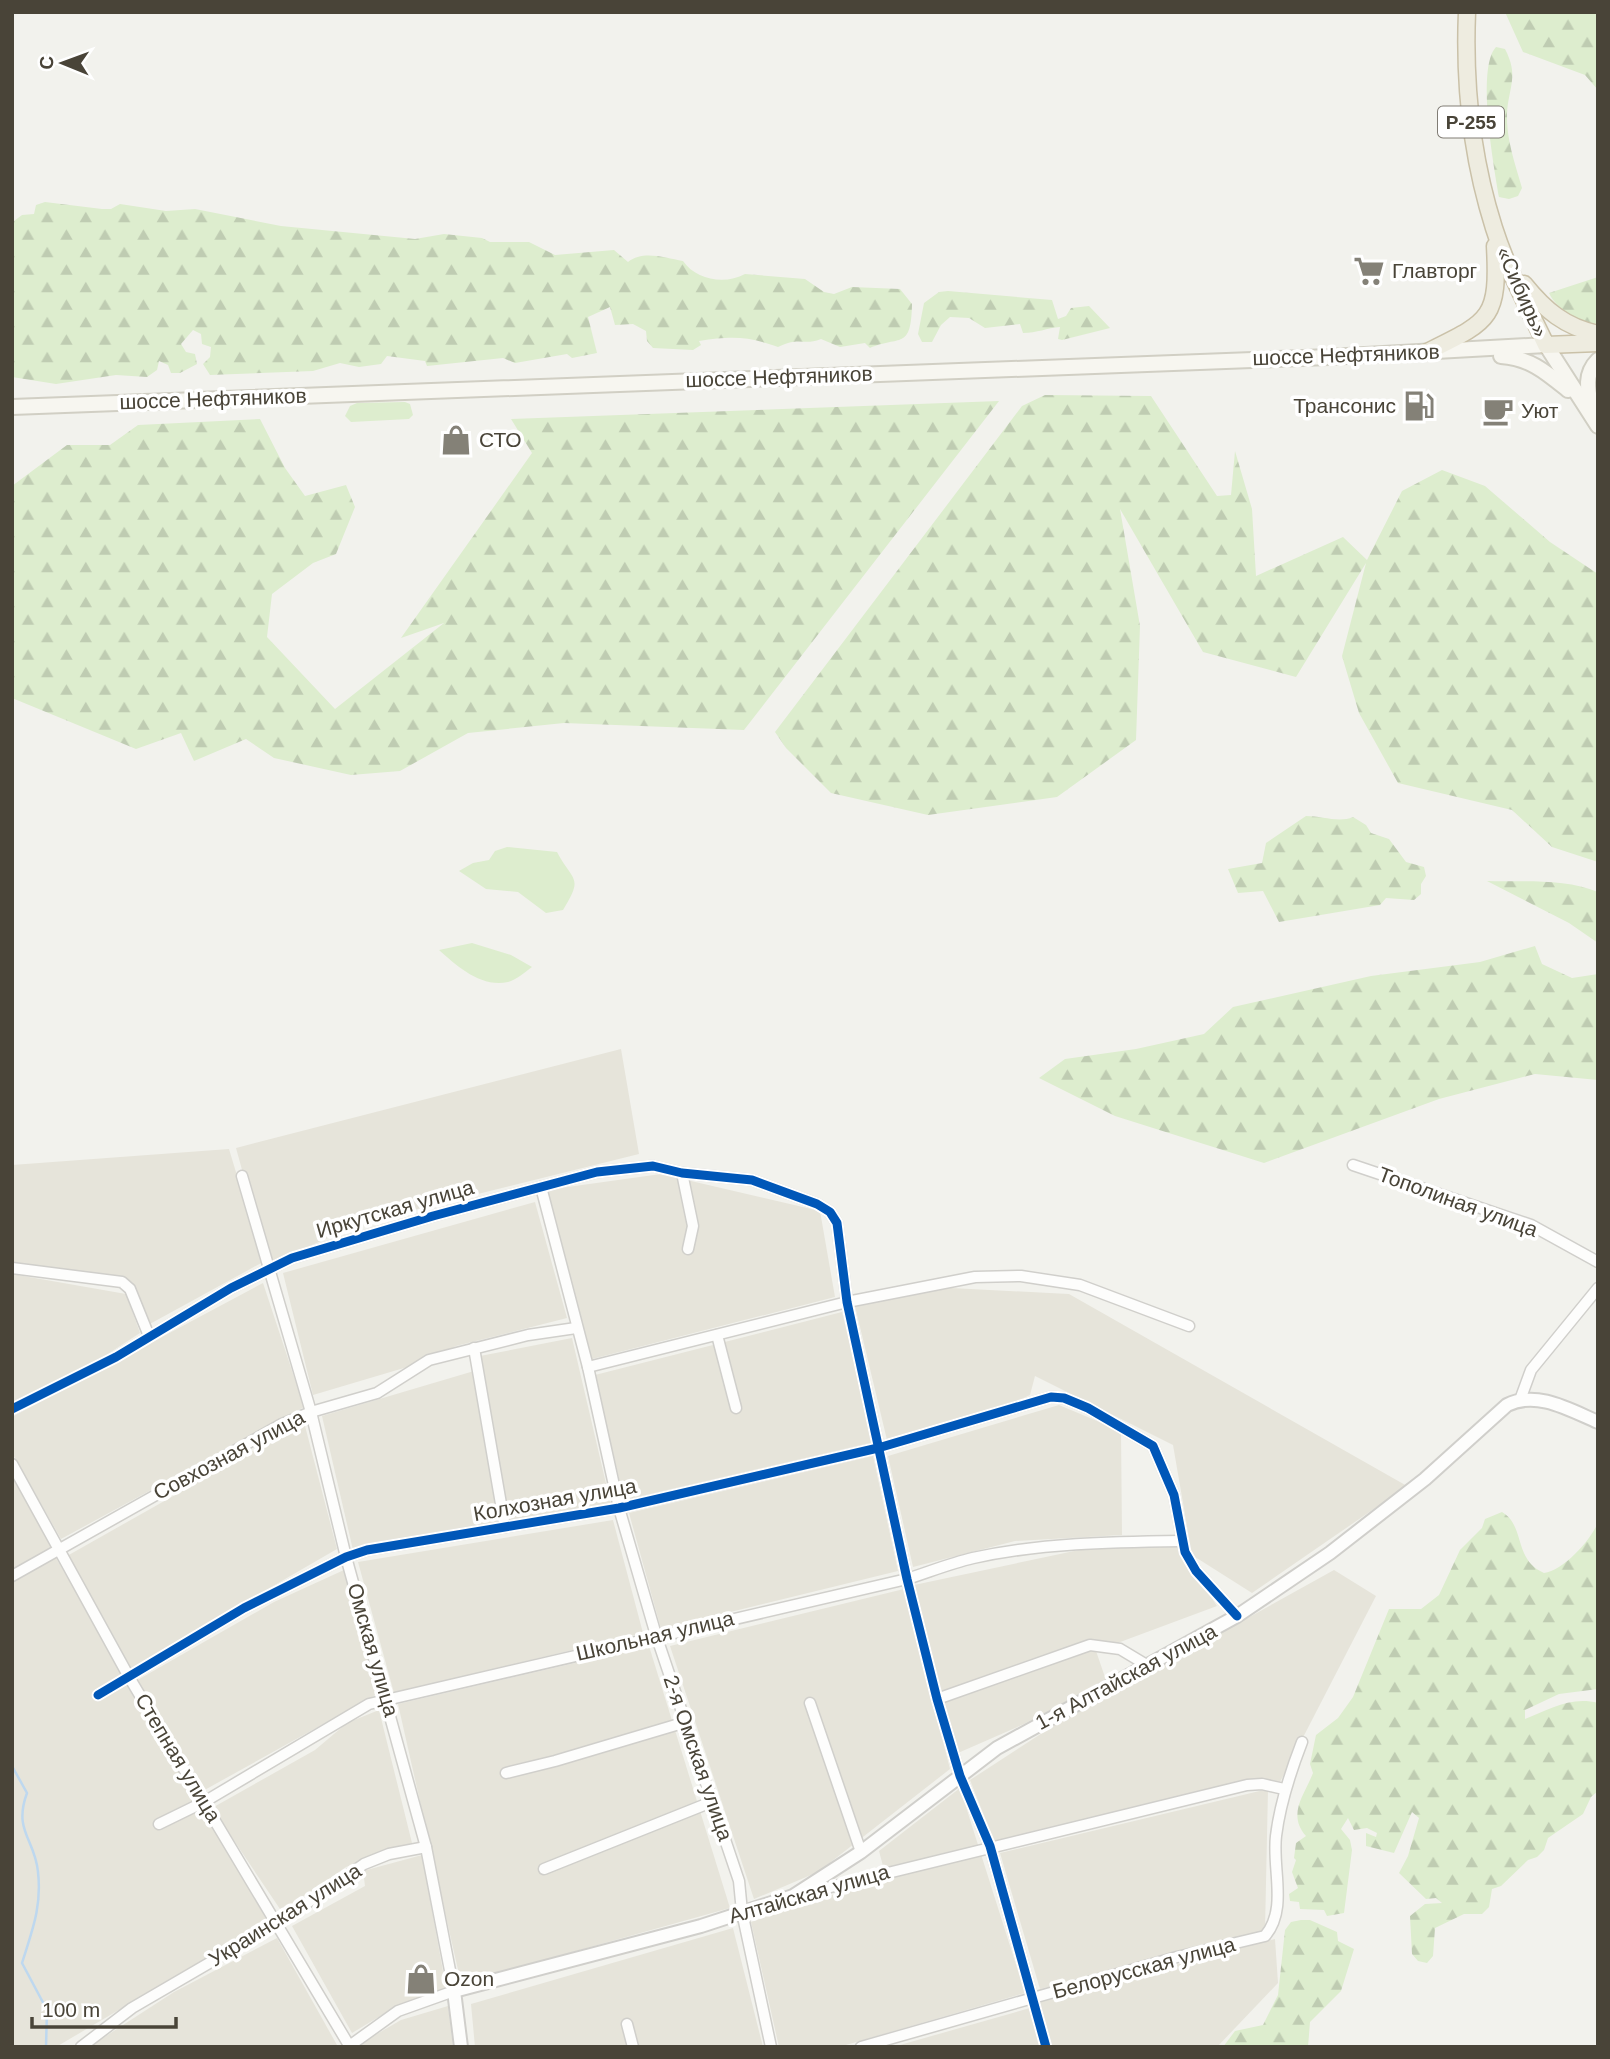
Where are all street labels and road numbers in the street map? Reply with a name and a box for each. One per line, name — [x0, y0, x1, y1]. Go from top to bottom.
road number: Р-255 — [1438, 106, 1504, 138]
street label: «Сибирь» — [1492, 243, 1553, 341]
street label: шоссе Нефтяников — [1252, 340, 1440, 369]
street label: шоссе Нефтяников — [685, 362, 873, 391]
street label: шоссе Нефтяников — [119, 384, 307, 413]
street label: Тополиная улица — [1375, 1162, 1541, 1241]
street label: Иркутская улица — [313, 1175, 477, 1242]
street label: Совхозная улица — [149, 1405, 308, 1504]
street label: Колхозная улица — [472, 1474, 639, 1525]
street label: Омская улица — [343, 1581, 404, 1719]
street label: Школьная улица — [574, 1606, 736, 1665]
street label: 1-я Алтайская улица — [1031, 1619, 1220, 1734]
street label: 2-я Омская улица — [659, 1672, 738, 1844]
street label: Степная улица — [131, 1689, 226, 1826]
street label: Украинская улица — [204, 1858, 365, 1971]
street label: Алтайская улица — [726, 1860, 892, 1927]
street label: Белорусская улица — [1050, 1932, 1238, 2003]

